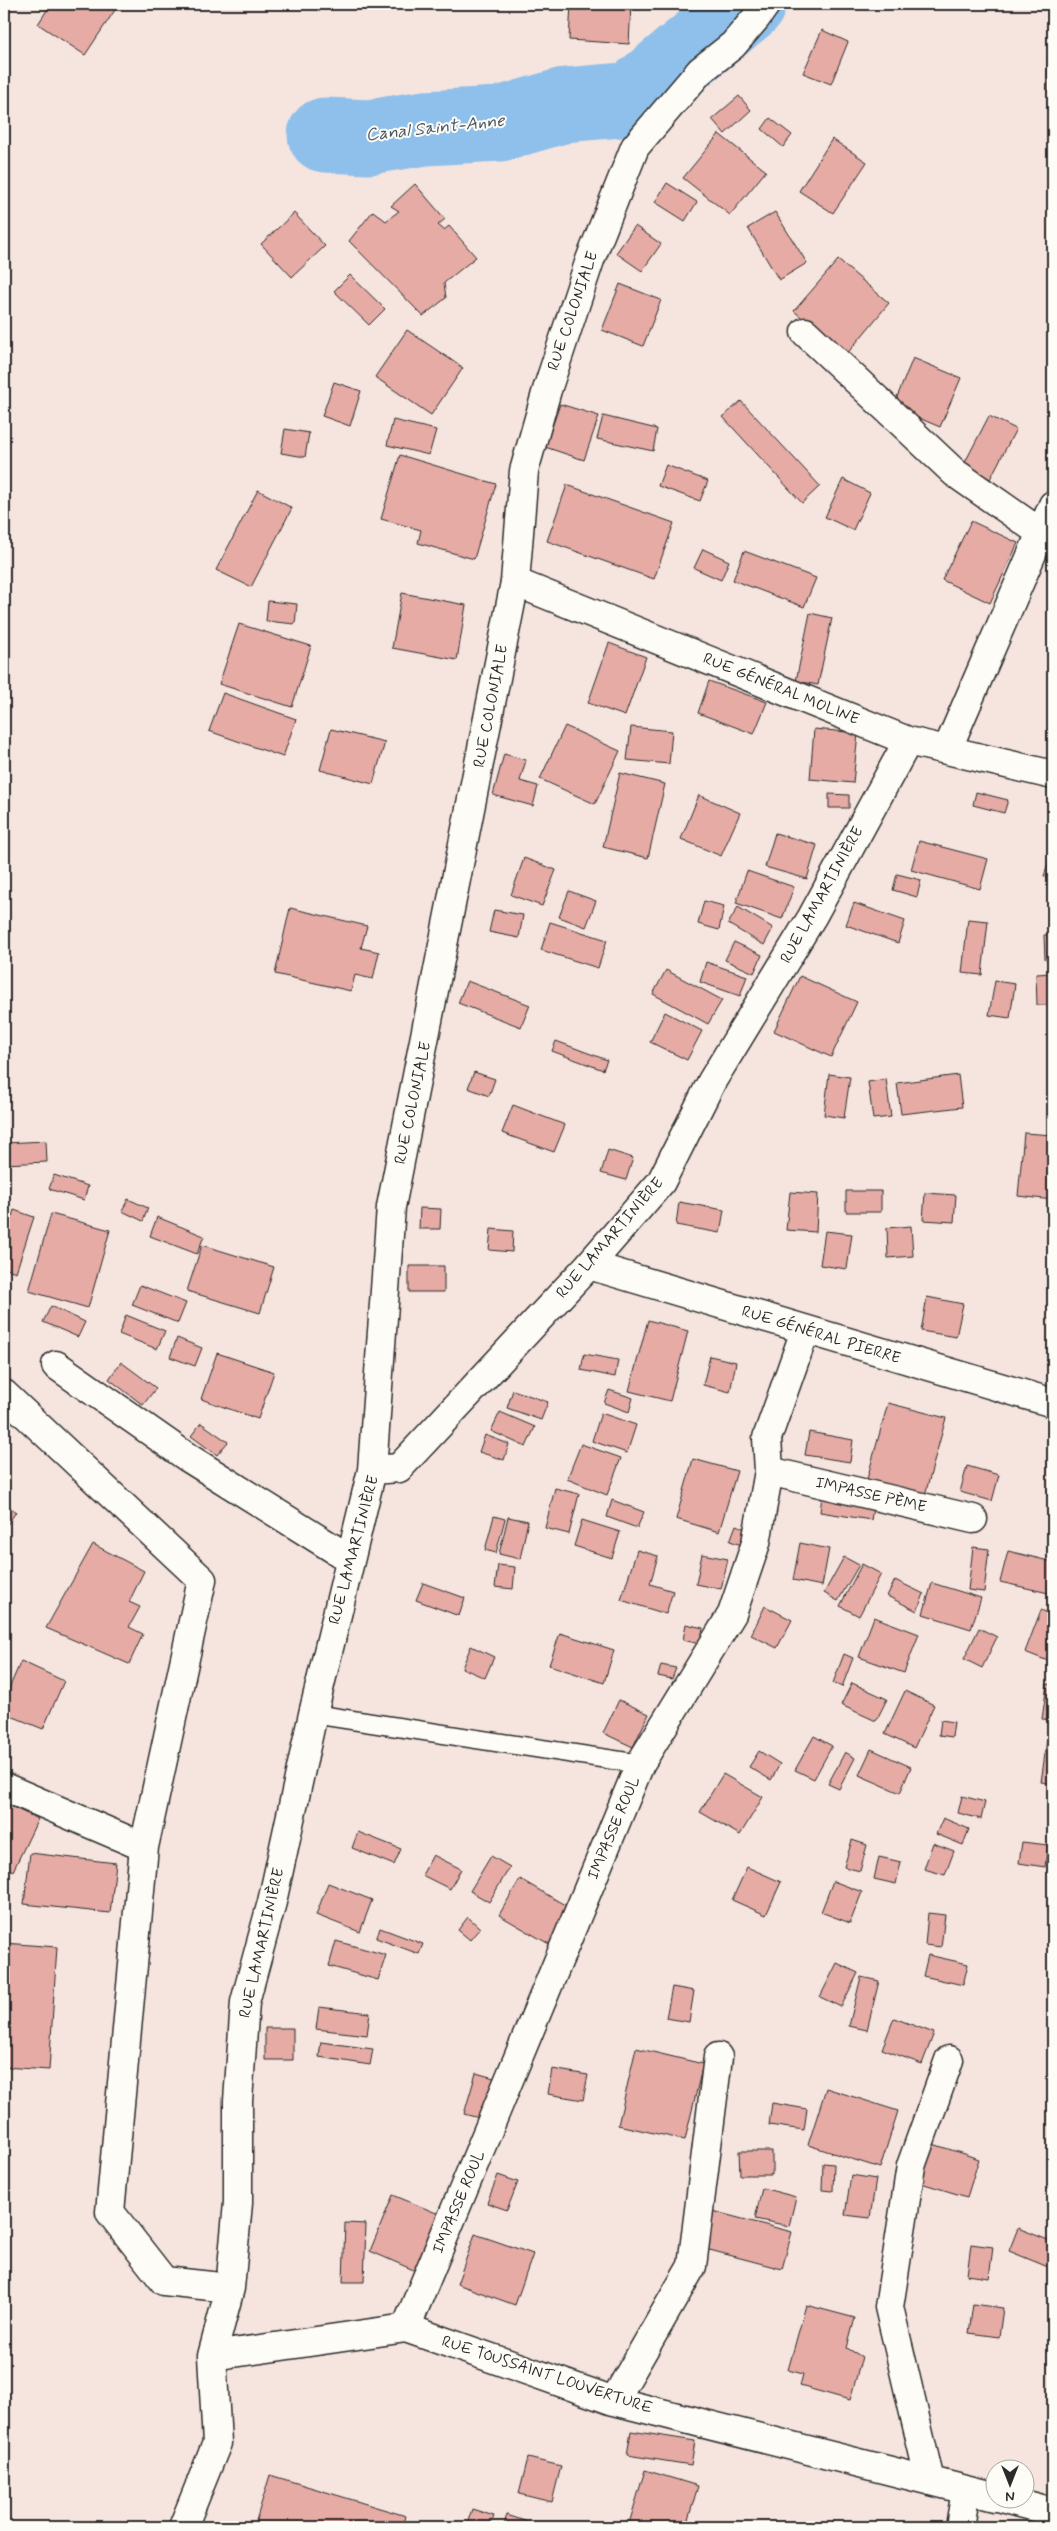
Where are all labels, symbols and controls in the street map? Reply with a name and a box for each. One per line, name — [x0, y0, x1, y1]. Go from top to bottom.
water label: Canal Saint-Anne — [364, 109, 506, 147]
street label: RUE COLONIALE — [543, 249, 603, 373]
street label: RUE COLONIALE — [469, 643, 513, 769]
street label: RUE GÉNÉRAL MOLINE — [700, 648, 862, 730]
street label: RUE LAMARTINIÈRE — [776, 823, 868, 967]
street label: RUE COLONIALE — [390, 1040, 436, 1166]
street label: RUE LAMARTINIÈRE — [552, 1173, 668, 1303]
street label: RUE GÉNÉRAL PIERRE — [739, 1301, 903, 1369]
street label: IMPASSE PÈME — [813, 1472, 929, 1518]
street label: RUE LAMARTINIÈRE — [324, 1473, 384, 1627]
street label: IMPASSE ROUL — [583, 1773, 645, 1883]
street label: RUE LAMARTINIÈRE — [234, 1866, 290, 2020]
street label: IMPASSE ROUL — [428, 2147, 490, 2257]
street label: RUE TOUSSAINT LOUVERTURE — [439, 2331, 655, 2419]
north arrow — [984, 2458, 1034, 2508]
text: N — [1005, 2487, 1015, 2505]

